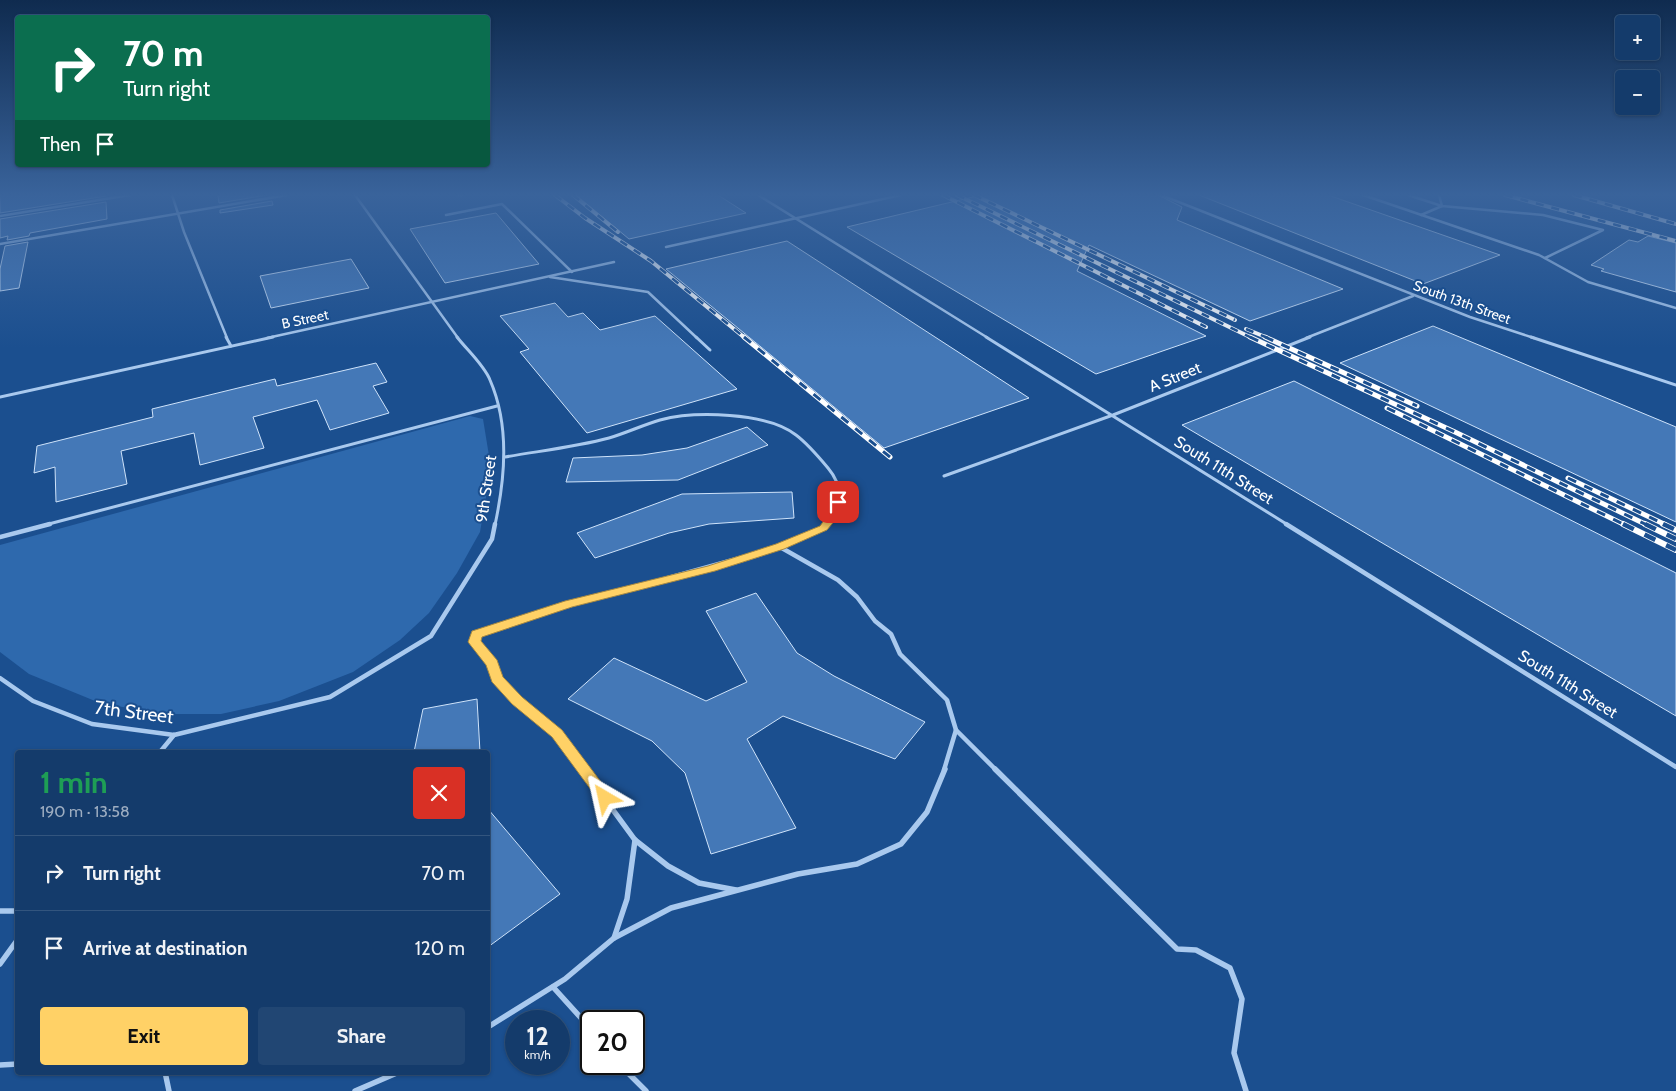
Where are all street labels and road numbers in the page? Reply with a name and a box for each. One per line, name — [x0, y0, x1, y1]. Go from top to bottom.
street label: South 13th Street — [1411, 276, 1513, 328]
street label: B Street — [280, 305, 330, 333]
street label: A Street — [1146, 358, 1204, 396]
street label: South 11th Street — [1171, 432, 1278, 508]
street label: 9th Street — [472, 453, 500, 524]
street label: South 11th Street — [1515, 646, 1622, 722]
street label: 7th Street — [93, 696, 175, 728]

